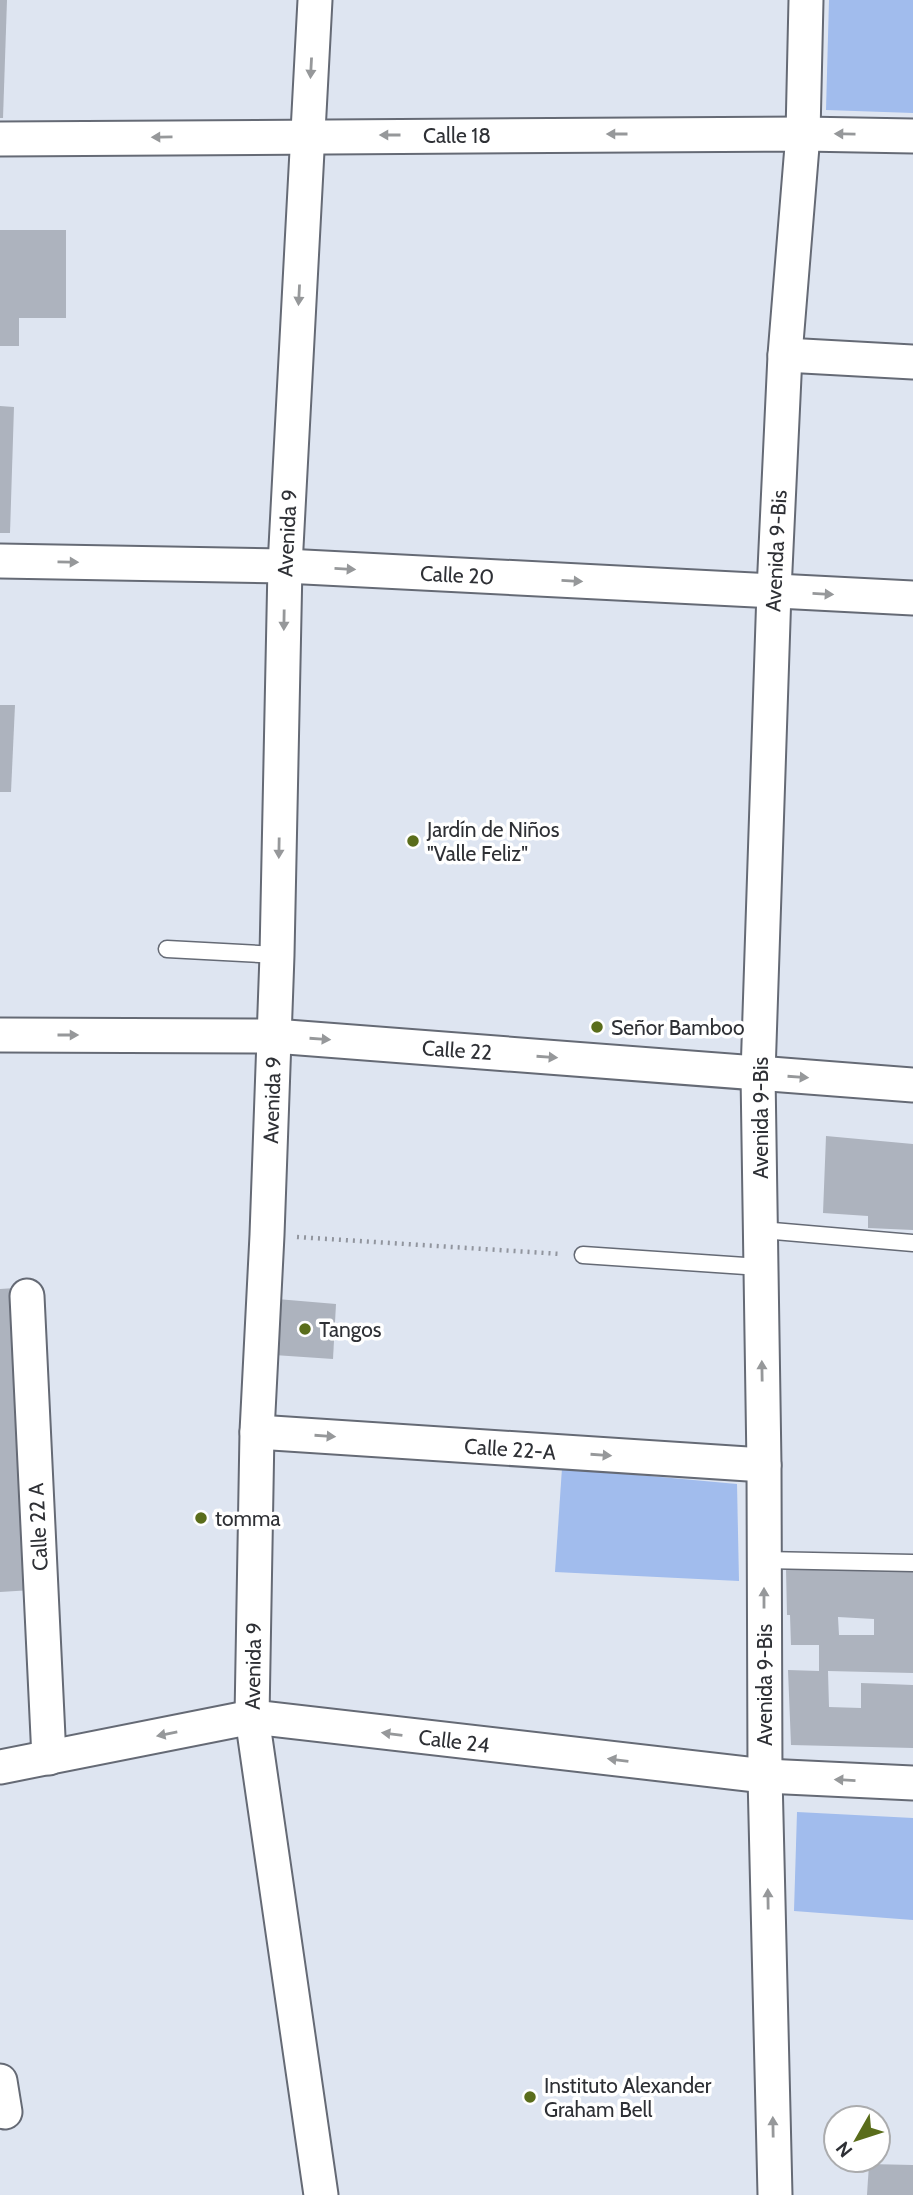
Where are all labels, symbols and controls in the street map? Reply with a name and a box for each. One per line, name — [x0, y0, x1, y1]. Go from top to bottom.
one-way arrow — [306, 57, 317, 79]
street label: Calle 18 — [423, 123, 491, 148]
one-way arrow — [606, 128, 628, 140]
one-way arrow — [379, 129, 401, 141]
one-way arrow — [834, 129, 856, 140]
one-way arrow — [151, 131, 173, 143]
one-way arrow — [294, 285, 305, 307]
street label: Avenida 9 — [272, 489, 302, 577]
street label: Avenida 9-Bis — [760, 489, 792, 613]
one-way arrow — [57, 556, 79, 568]
street label: Calle 20 — [419, 561, 495, 589]
one-way arrow — [334, 564, 356, 575]
one-way arrow — [561, 576, 583, 587]
one-way arrow — [813, 588, 835, 599]
one-way arrow — [278, 610, 290, 632]
place label: Jardín de Niños "Valle Feliz" — [426, 817, 560, 866]
marker: Jardín de Niños "Valle Feliz" — [405, 833, 421, 849]
one-way arrow — [273, 837, 285, 859]
place label: Señor Bamboo — [611, 1015, 744, 1040]
marker: Señor Bamboo — [589, 1019, 605, 1035]
one-way arrow — [57, 1029, 79, 1041]
one-way arrow — [309, 1034, 331, 1045]
street label: Calle 22 — [421, 1035, 493, 1065]
one-way arrow — [536, 1052, 558, 1063]
street label: Avenida 9 — [258, 1056, 286, 1144]
street label: Avenida 9-Bis — [748, 1057, 773, 1179]
one-way arrow — [787, 1072, 809, 1083]
place label: Tangos — [319, 1317, 382, 1342]
marker: Tangos — [297, 1321, 313, 1337]
one-way arrow — [756, 1360, 768, 1382]
one-way arrow — [314, 1431, 336, 1442]
street label: Calle 22-A — [463, 1433, 557, 1465]
one-way arrow — [590, 1449, 612, 1460]
street label: Calle 22 A — [23, 1482, 53, 1572]
place label: tomma — [215, 1506, 280, 1531]
marker: tomma — [193, 1510, 209, 1526]
one-way arrow — [758, 1587, 770, 1609]
street label: Avenida 9 — [240, 1622, 266, 1710]
street label: Avenida 9-Bis — [752, 1624, 777, 1746]
street label: Calle 24 — [417, 1724, 491, 1758]
one-way arrow — [381, 1728, 403, 1739]
one-way arrow — [156, 1729, 178, 1740]
one-way arrow — [607, 1754, 629, 1765]
one-way arrow — [834, 1774, 856, 1785]
one-way arrow — [762, 1888, 773, 1910]
place label: Instituto Alexander Graham Bell — [544, 2073, 712, 2122]
marker: Instituto Alexander Graham Bell — [522, 2089, 538, 2105]
north arrow — [822, 2104, 892, 2174]
one-way arrow — [767, 2116, 779, 2138]
text: N — [831, 2137, 857, 2162]

